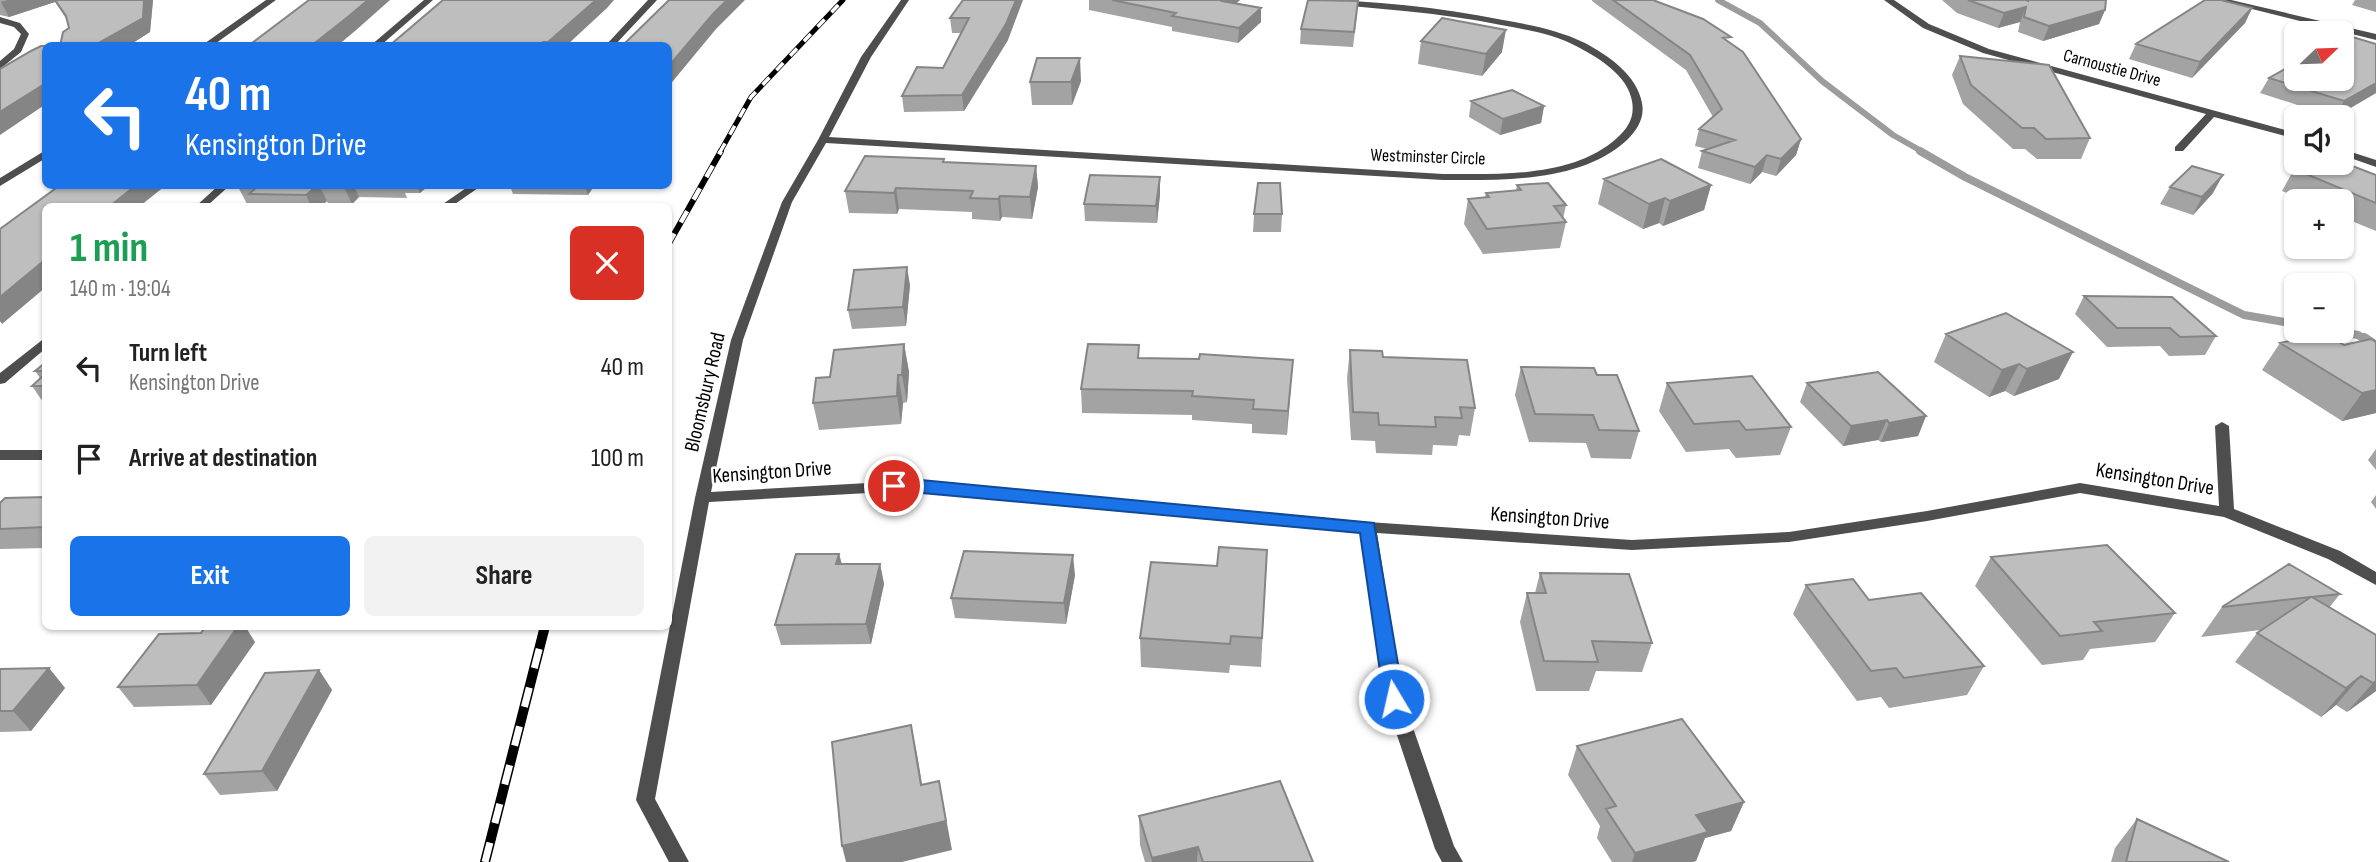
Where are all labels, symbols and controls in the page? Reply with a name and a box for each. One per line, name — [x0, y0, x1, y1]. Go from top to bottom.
north arrow — [2284, 21, 2354, 91]
map controls — [2284, 21, 2354, 343]
street label: Carnoustie Drive — [2061, 45, 2163, 91]
text: 40 m — [185, 66, 271, 125]
icon: left — [70, 70, 161, 161]
button: sound — [2284, 105, 2354, 175]
text: Kensington Drive — [185, 126, 367, 165]
street label: Westminster Circle — [1370, 144, 1486, 170]
button: + — [2284, 189, 2354, 259]
text: 1 min — [70, 223, 148, 274]
button: close — [570, 226, 644, 300]
button: − — [2284, 273, 2354, 343]
text: 140 m · 19:04 — [70, 275, 171, 303]
street label: Bloomsbury Road — [679, 330, 731, 454]
text: Turn left — [129, 338, 207, 369]
icon: left — [70, 349, 108, 387]
text: 40 m — [601, 352, 644, 383]
text: Kensington Drive — [129, 369, 260, 397]
icon: arrive — [70, 440, 108, 478]
text: Arrive at destination — [129, 443, 317, 474]
text: 100 m — [591, 443, 644, 474]
street label: Kensington Drive — [712, 455, 832, 489]
pin — [864, 456, 924, 516]
street label: Kensington Drive — [2094, 457, 2216, 501]
icon: arrive — [875, 467, 913, 505]
street label: Kensington Drive — [1490, 501, 1610, 535]
button: Exit — [70, 536, 350, 616]
button: Share — [364, 536, 644, 616]
position arrow — [1357, 662, 1431, 736]

